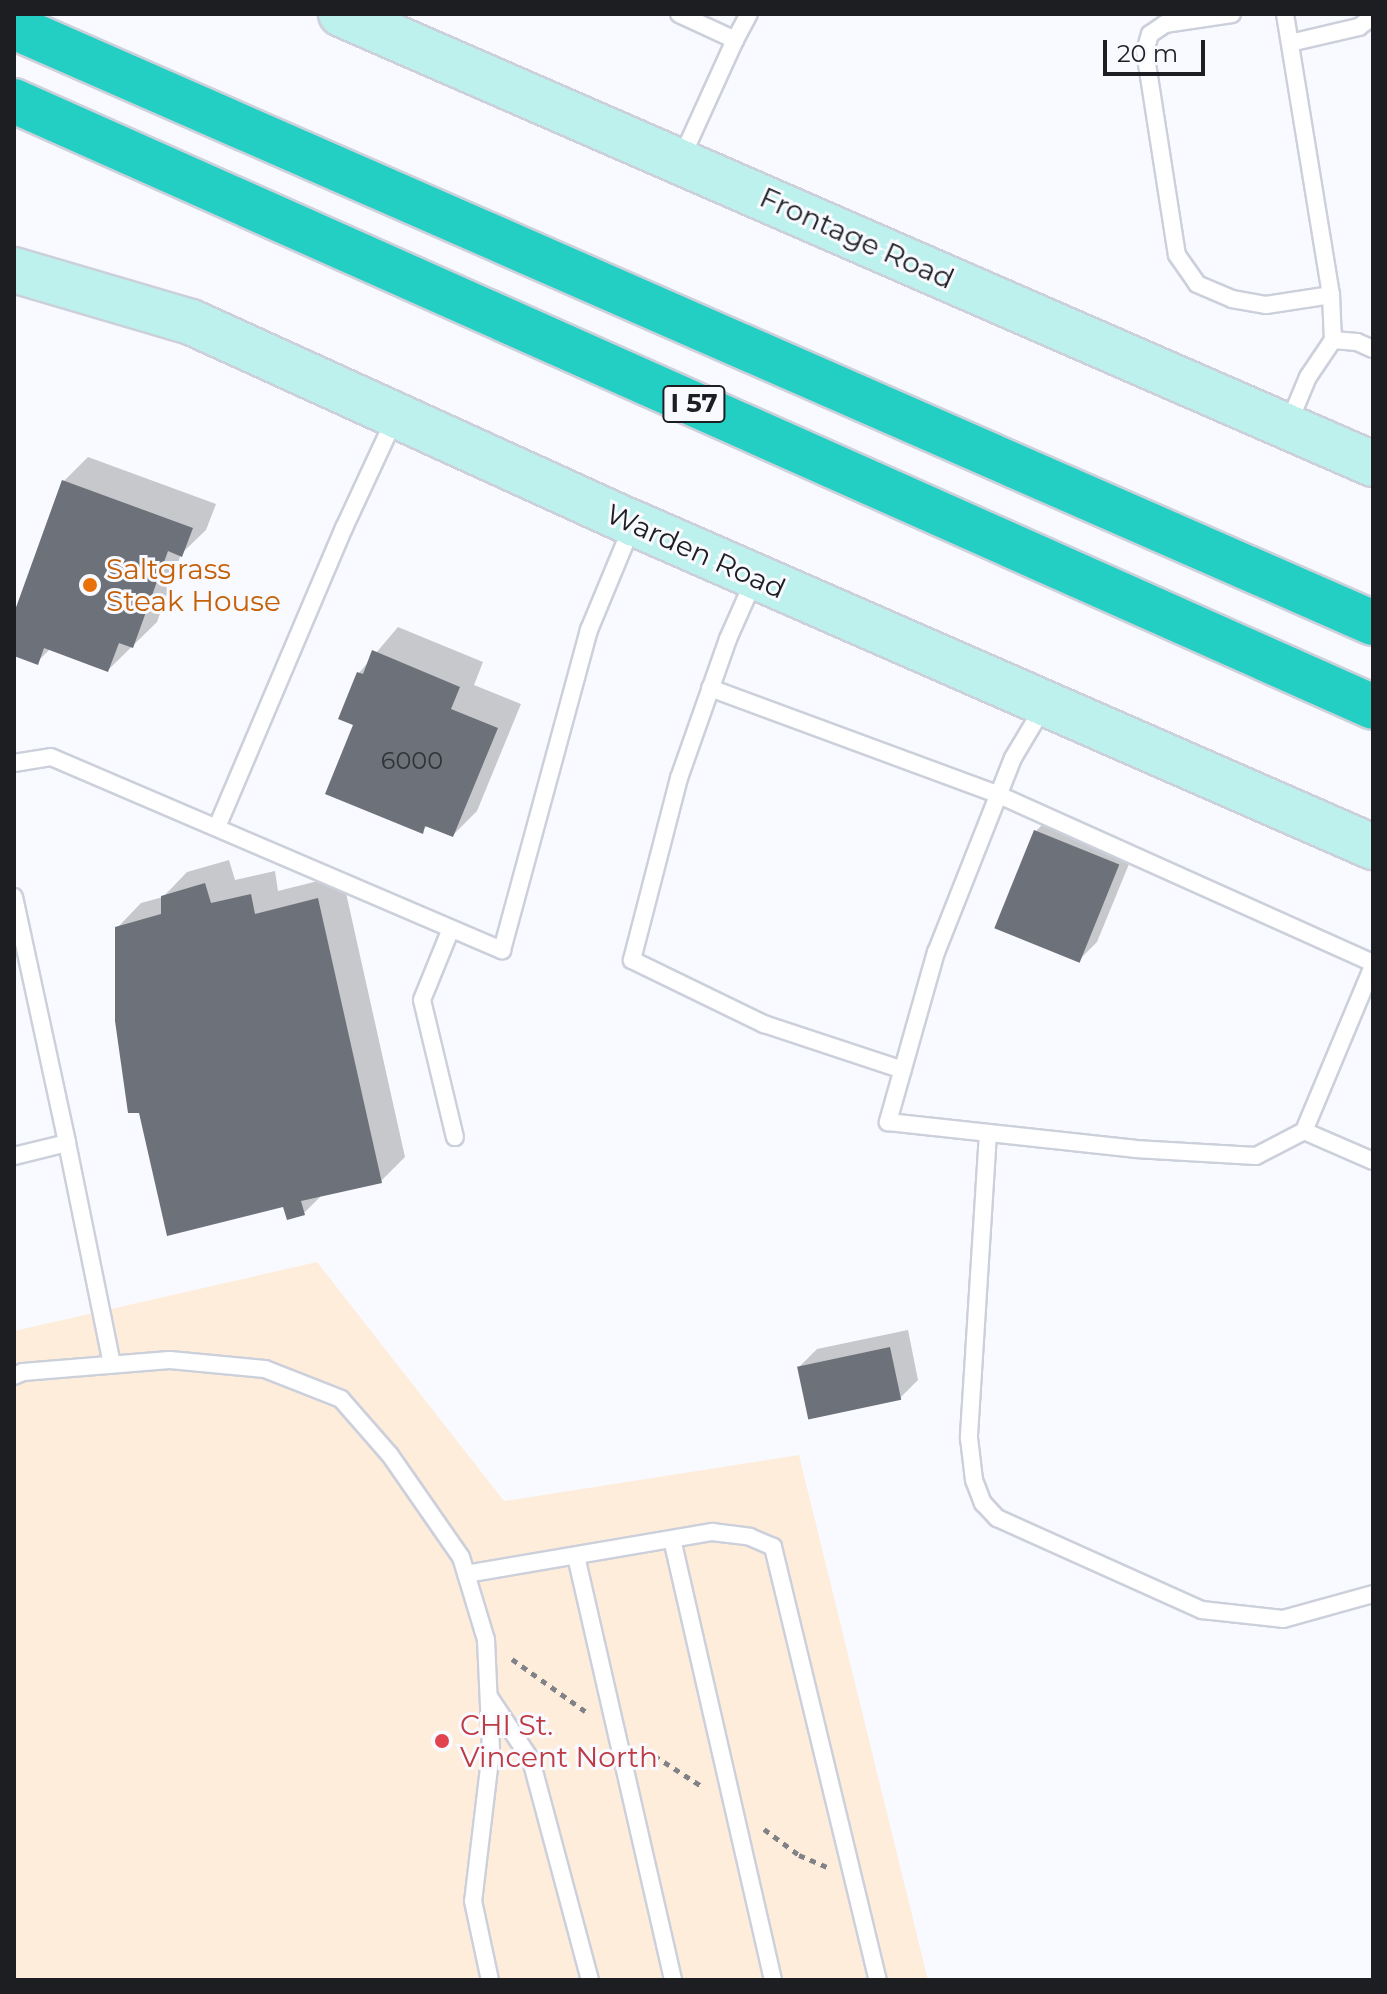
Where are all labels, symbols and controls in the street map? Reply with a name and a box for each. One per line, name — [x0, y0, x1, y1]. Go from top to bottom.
scale bar — [1107, 24, 1209, 74]
text: 20 m — [1117, 39, 1178, 68]
street label: Frontage Road — [755, 180, 959, 296]
road number: I 57 — [662, 382, 726, 426]
street label: Warden Road — [601, 497, 791, 605]
place label: Saltgrass Steak House — [106, 552, 281, 618]
marker: Saltgrass Steak House — [81, 576, 99, 594]
house number: 6000 — [381, 747, 443, 775]
place label: CHI St. Vincent North — [460, 1708, 658, 1774]
marker: CHI St. Vincent North — [431, 1730, 453, 1752]

